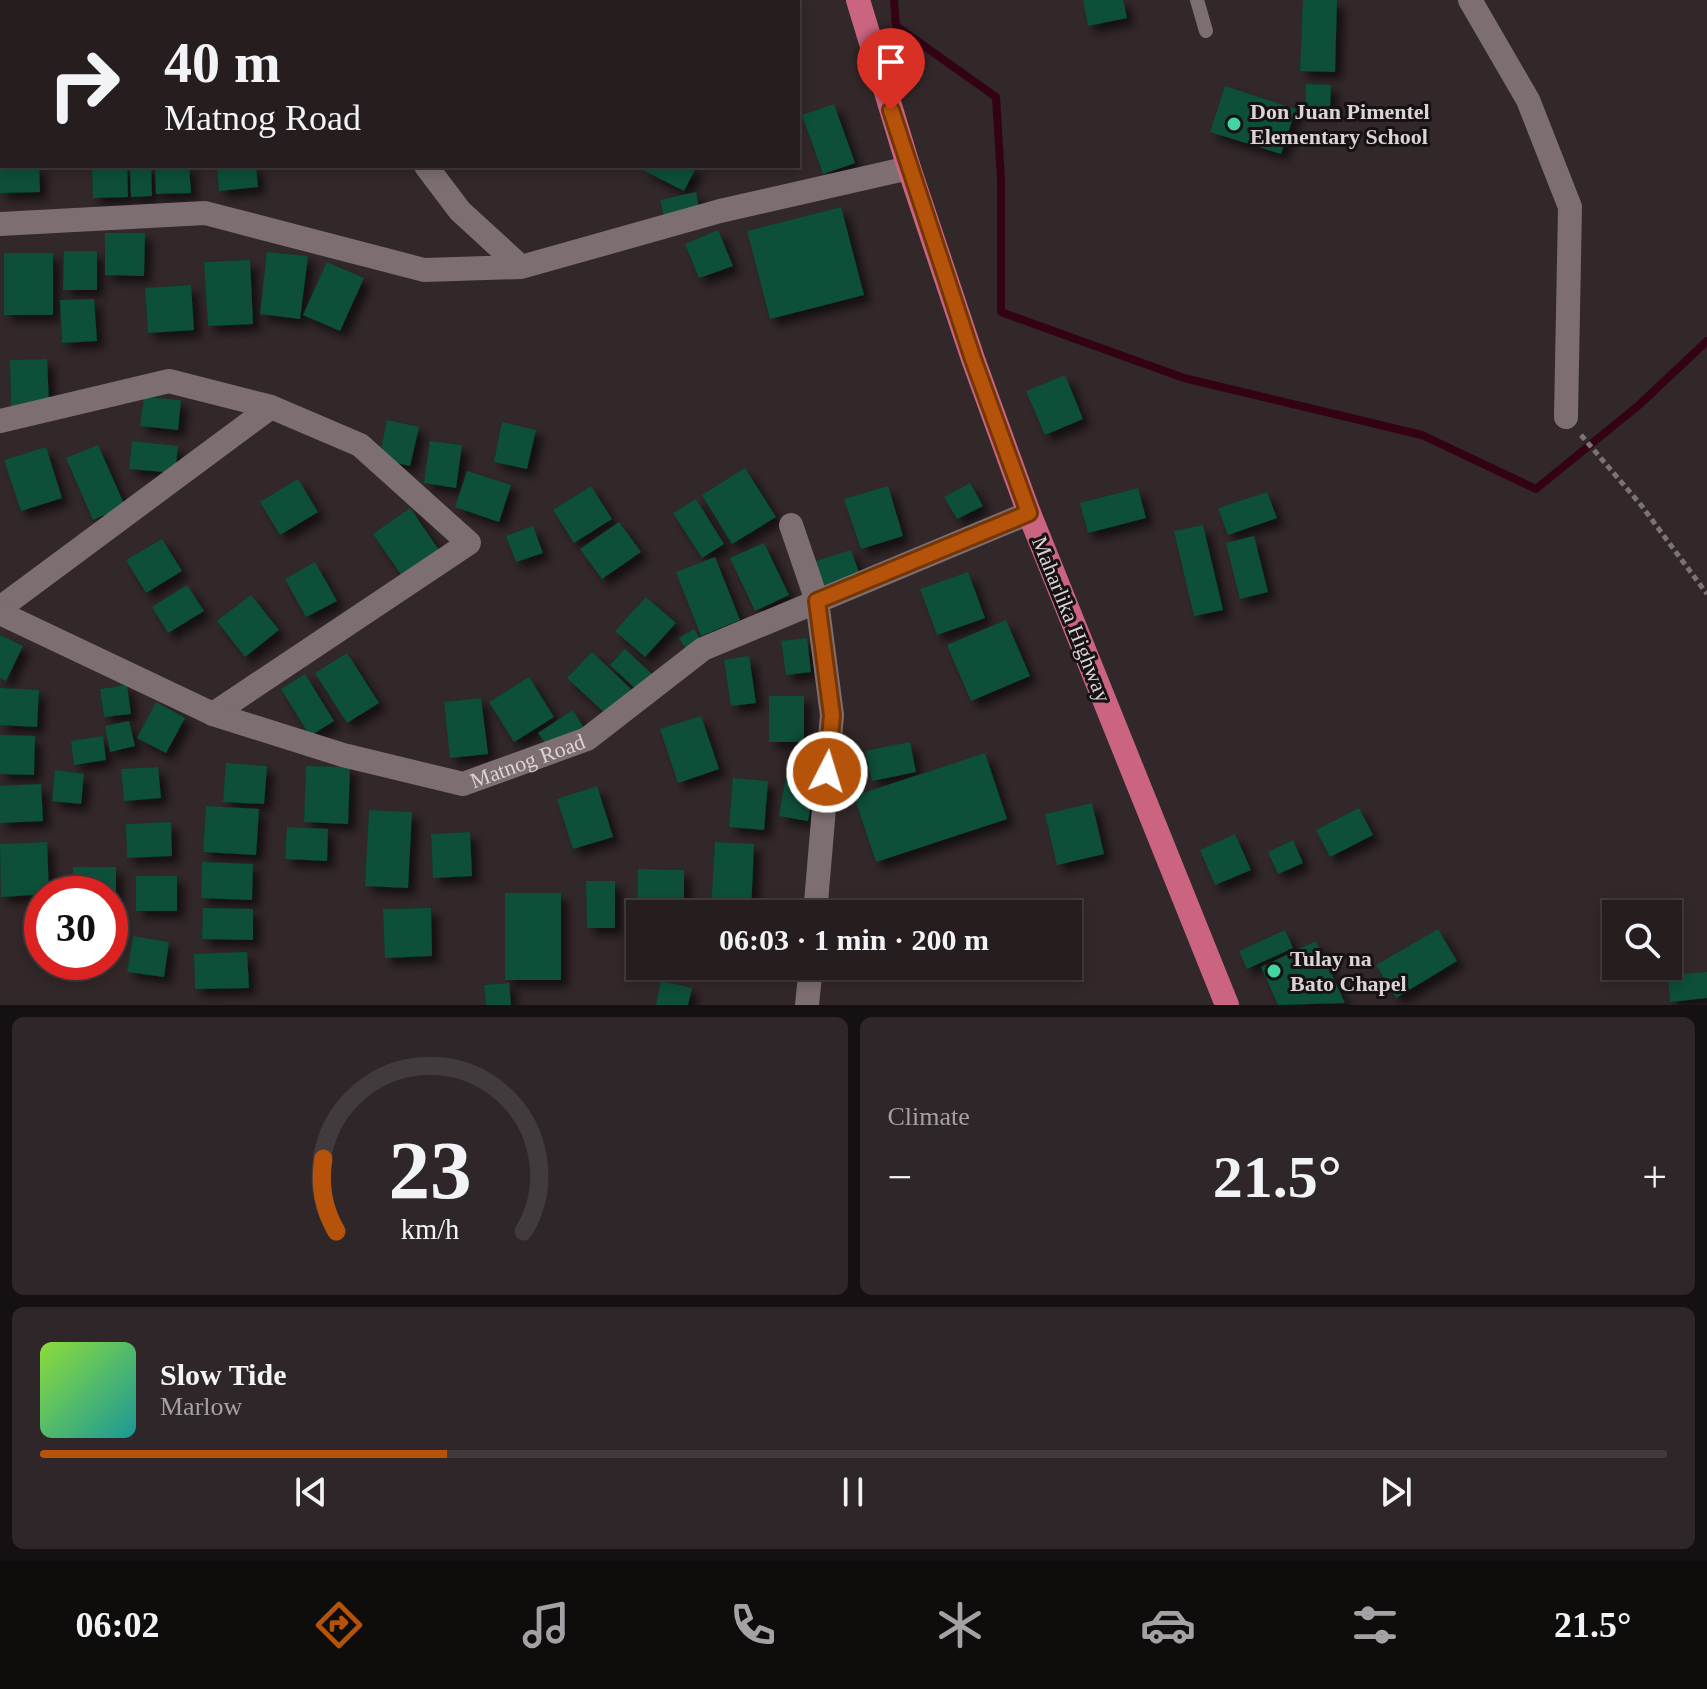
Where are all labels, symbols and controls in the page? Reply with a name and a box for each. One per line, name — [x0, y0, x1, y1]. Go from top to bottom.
pin — [857, 28, 925, 110]
icon: right — [32, 32, 136, 136]
text: 40 m — [164, 32, 281, 94]
icon: arrive — [869, 40, 913, 84]
text: Matnog Road — [164, 98, 361, 138]
place label: Don Juan Pimentel Elementary School — [1250, 99, 1430, 149]
marker: Don Juan Pimentel Elementary School — [1225, 115, 1243, 133]
street label: Maharlika Highway — [1027, 533, 1116, 706]
street label: Matnog Road — [467, 729, 588, 793]
position arrow — [785, 730, 869, 814]
speed limit sign: 30 — [24, 876, 128, 980]
map controls — [1602, 900, 1682, 980]
button: search — [1602, 900, 1682, 980]
text: 06:03 · 1 min · 200 m — [719, 923, 989, 956]
place label: Tulay na Bato Chapel — [1290, 946, 1407, 996]
marker: Tulay na Bato Chapel — [1265, 962, 1283, 980]
text: Climate — [888, 1102, 970, 1131]
text: 23 — [388, 1124, 471, 1216]
text: 21.5° — [1213, 1144, 1342, 1210]
text: − — [888, 1153, 912, 1202]
text: + — [1642, 1153, 1667, 1202]
text: km/h — [400, 1214, 459, 1245]
text: Slow Tide — [160, 1358, 286, 1391]
text: Marlow — [160, 1392, 242, 1421]
icon: previous — [289, 1470, 333, 1514]
icon: pause — [831, 1470, 875, 1514]
icon: next — [1374, 1470, 1418, 1514]
icon: directions — [311, 1597, 367, 1653]
icon: music — [518, 1597, 574, 1653]
icon: phone — [725, 1597, 781, 1653]
icon: climate — [932, 1597, 988, 1653]
icon: car — [1140, 1597, 1196, 1653]
icon: filters — [1347, 1597, 1403, 1653]
text: 06:02 — [76, 1605, 160, 1645]
text: 21.5° — [1554, 1605, 1631, 1645]

